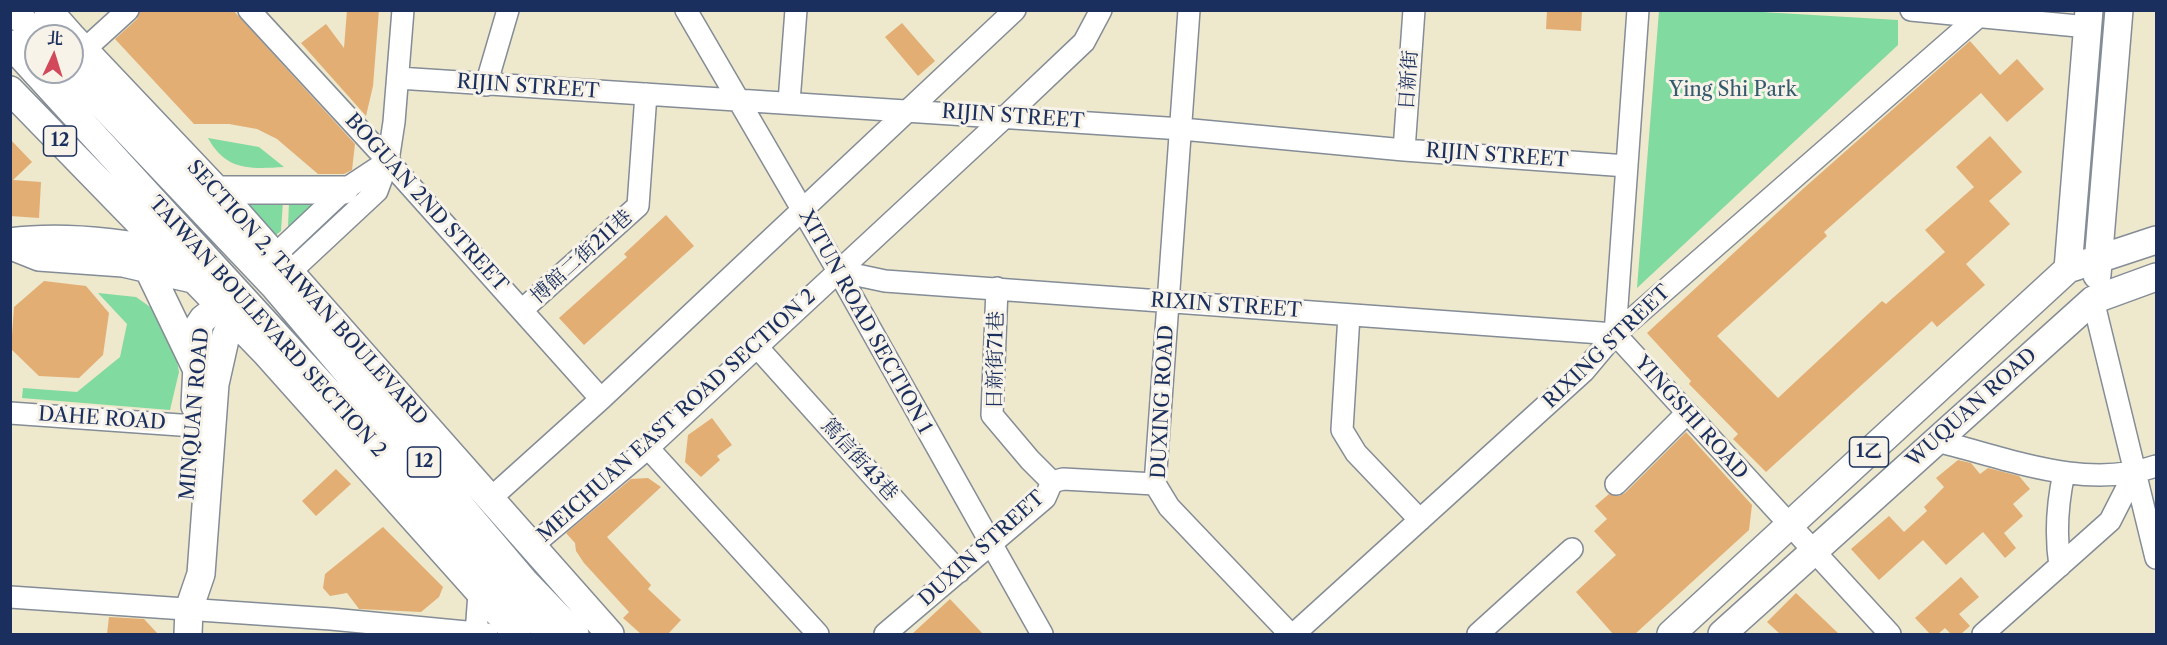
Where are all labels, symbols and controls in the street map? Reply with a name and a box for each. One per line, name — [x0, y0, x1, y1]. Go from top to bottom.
north arrow — [24, 24, 84, 84]
text: 北 — [46, 28, 64, 49]
street label: 日新街 — [1395, 49, 1423, 111]
street label: RIJIN STREET — [456, 70, 600, 104]
park label: Ying Shi Park — [1669, 78, 1797, 102]
street label: RIJIN STREET — [941, 100, 1085, 134]
street label: BOGUAN 2ND STREET — [340, 109, 512, 297]
road number: 12 — [44, 126, 76, 156]
street label: RIJIN STREET — [1425, 139, 1569, 173]
street label: SECTION 2, TAIWAN BOULEVARD — [182, 156, 432, 430]
street label: TAIWAN BOULEVARD SECTION 2 — [143, 192, 391, 462]
street label: 博館二街211巷 — [526, 205, 638, 309]
street label: XITUN ROAD SECTION 1 — [793, 206, 937, 438]
street label: RIXING STREET — [1538, 280, 1676, 414]
street label: MEICHUAN EAST ROAD SECTION 2 — [533, 285, 821, 547]
street label: RIXIN STREET — [1150, 289, 1302, 323]
street label: 日新街71巷 — [983, 311, 1009, 409]
street label: DUXING ROAD — [1147, 325, 1179, 479]
street label: MINQUAN ROAD — [175, 327, 215, 501]
street label: WUQUAN ROAD — [1902, 343, 2042, 473]
street label: YINGSHI ROAD — [1629, 351, 1753, 485]
street label: DAHE ROAD — [37, 403, 167, 435]
street label: 篤信街43巷 — [816, 414, 902, 506]
road number: 1乙 — [1850, 437, 1888, 467]
road number: 12 — [408, 447, 440, 477]
street label: DUXIN STREET — [914, 486, 1050, 612]

